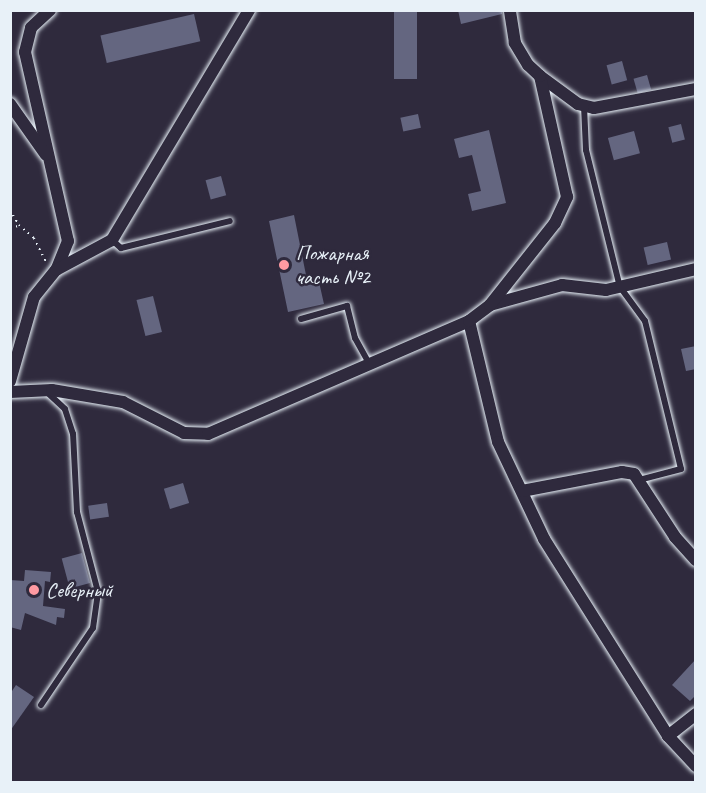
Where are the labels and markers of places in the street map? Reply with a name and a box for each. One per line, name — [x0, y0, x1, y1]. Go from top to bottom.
place label: Пожарная часть №2 — [296, 240, 370, 290]
marker: Пожарная часть №2 — [277, 258, 291, 272]
place label: Северный — [46, 577, 113, 603]
marker: Северный — [27, 583, 41, 597]

